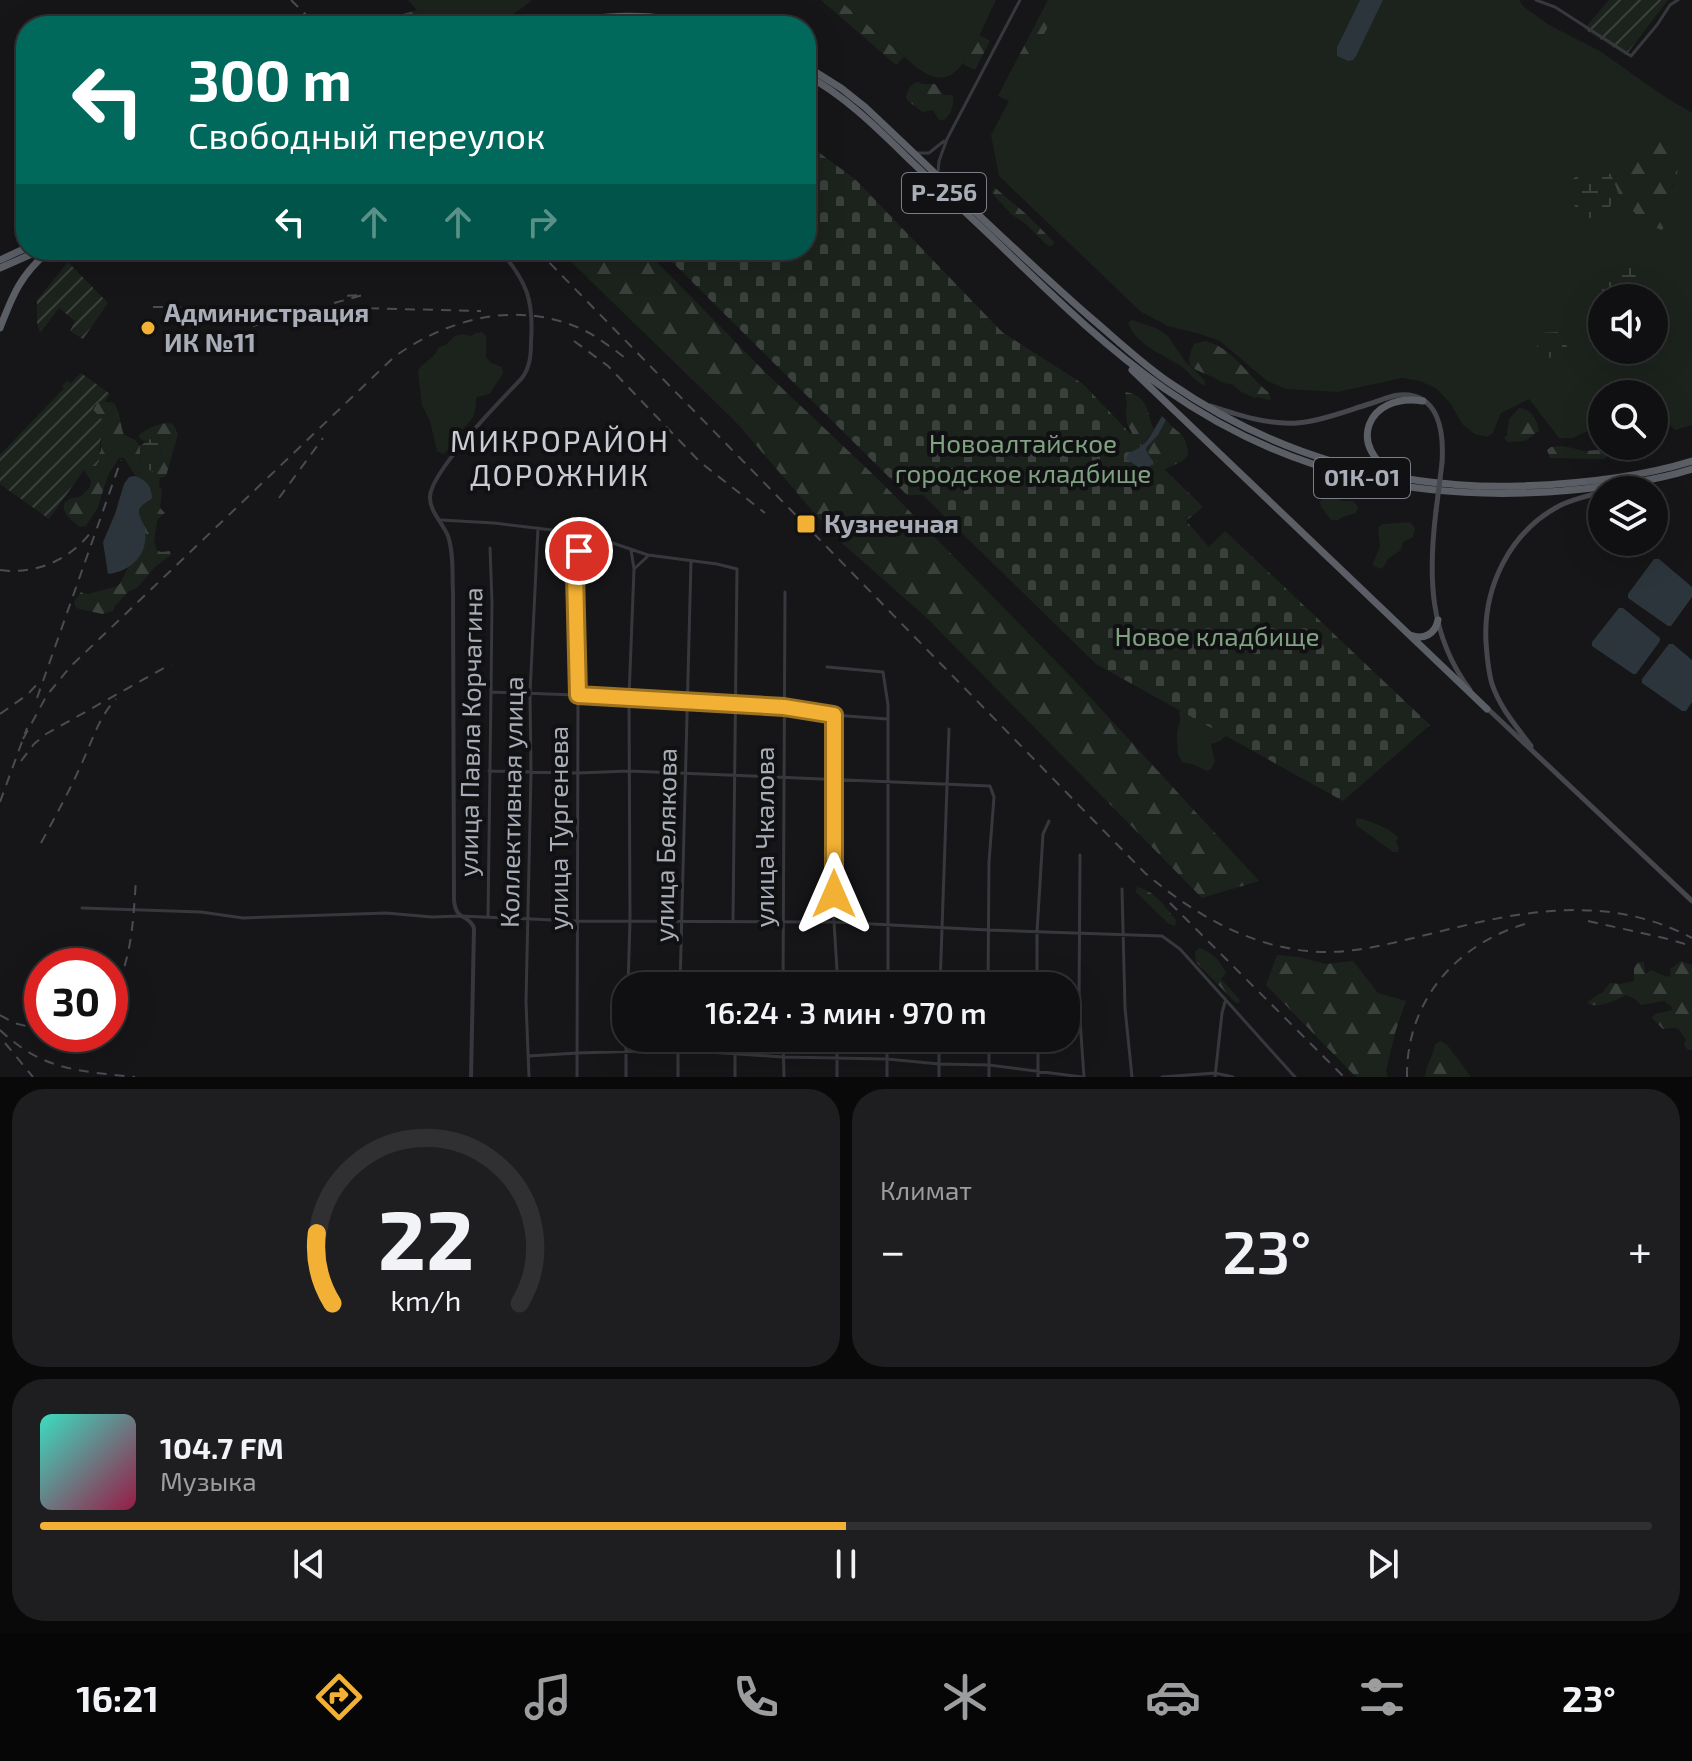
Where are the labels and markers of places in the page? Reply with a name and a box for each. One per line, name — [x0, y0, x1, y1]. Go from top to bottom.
place label: Администрация ИК №11 — [164, 296, 369, 357]
marker: Администрация ИК №11 — [139, 319, 157, 337]
place label: Кузнечная — [824, 507, 959, 538]
marker: Кузнечная — [795, 513, 817, 535]
pin — [545, 517, 613, 585]

